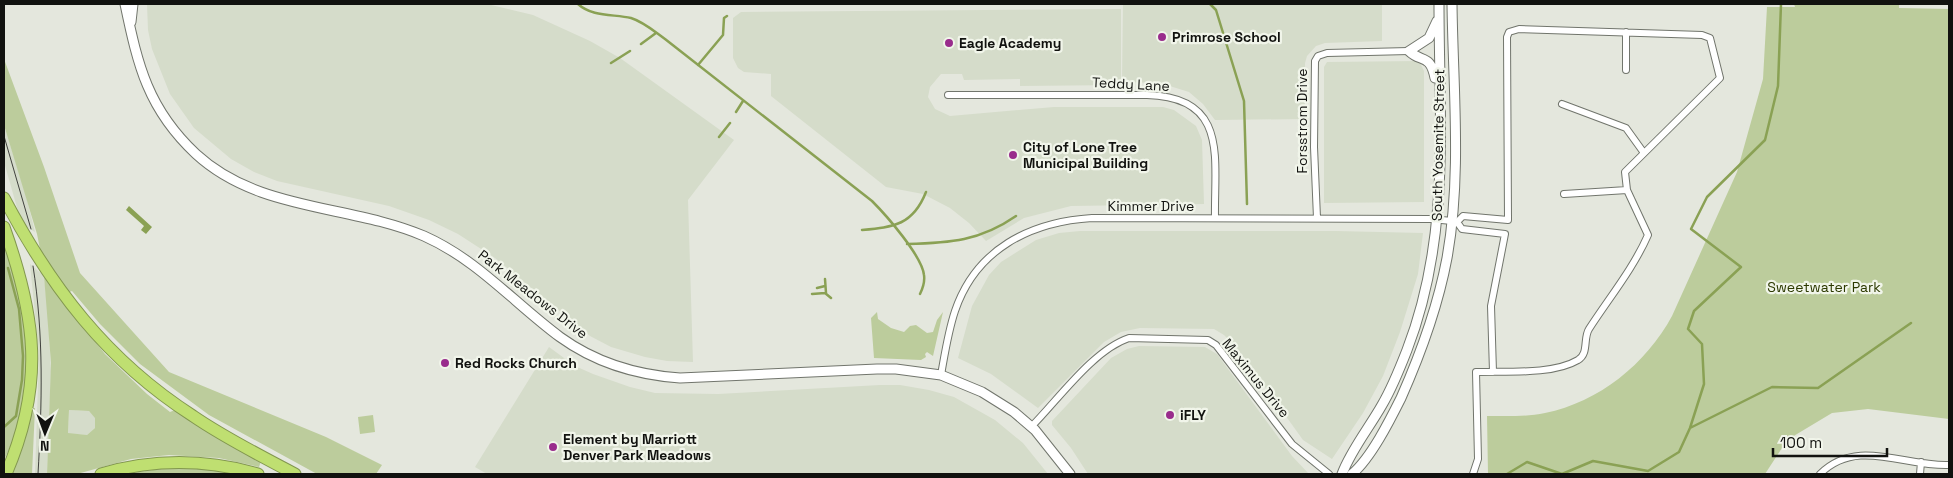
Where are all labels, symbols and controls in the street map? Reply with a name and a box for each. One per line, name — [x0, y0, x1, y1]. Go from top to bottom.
place label: Primrose School — [1172, 28, 1281, 46]
marker: Primrose School — [1156, 31, 1168, 43]
place label: Eagle Academy — [959, 34, 1061, 52]
marker: Eagle Academy — [943, 37, 955, 49]
street label: Forsstrom Drive — [1293, 68, 1311, 174]
street label: South Yosemite Street — [1428, 69, 1448, 221]
street label: Teddy Lane — [1092, 73, 1170, 95]
place label: City of Lone Tree Municipal Building — [1023, 138, 1148, 172]
marker: City of Lone Tree Municipal Building — [1007, 149, 1019, 161]
street label: Kimmer Drive — [1108, 197, 1194, 215]
street label: Park Meadows Drive — [475, 246, 591, 342]
park label: Sweetwater Park — [1767, 278, 1881, 296]
street label: Maximus Drive — [1219, 335, 1293, 421]
place label: Red Rocks Church — [455, 354, 577, 372]
marker: Red Rocks Church — [439, 357, 451, 369]
place label: iFLY — [1180, 406, 1206, 424]
north arrow — [20, 408, 70, 458]
marker: iFLY — [1164, 409, 1176, 421]
scale bar — [1773, 426, 1887, 458]
place label: Element by Marriott Denver Park Meadows — [563, 430, 711, 464]
text: 100 m — [1780, 433, 1822, 452]
text: N — [40, 437, 50, 455]
marker: Element by Marriott Denver Park Meadows — [547, 441, 559, 453]

